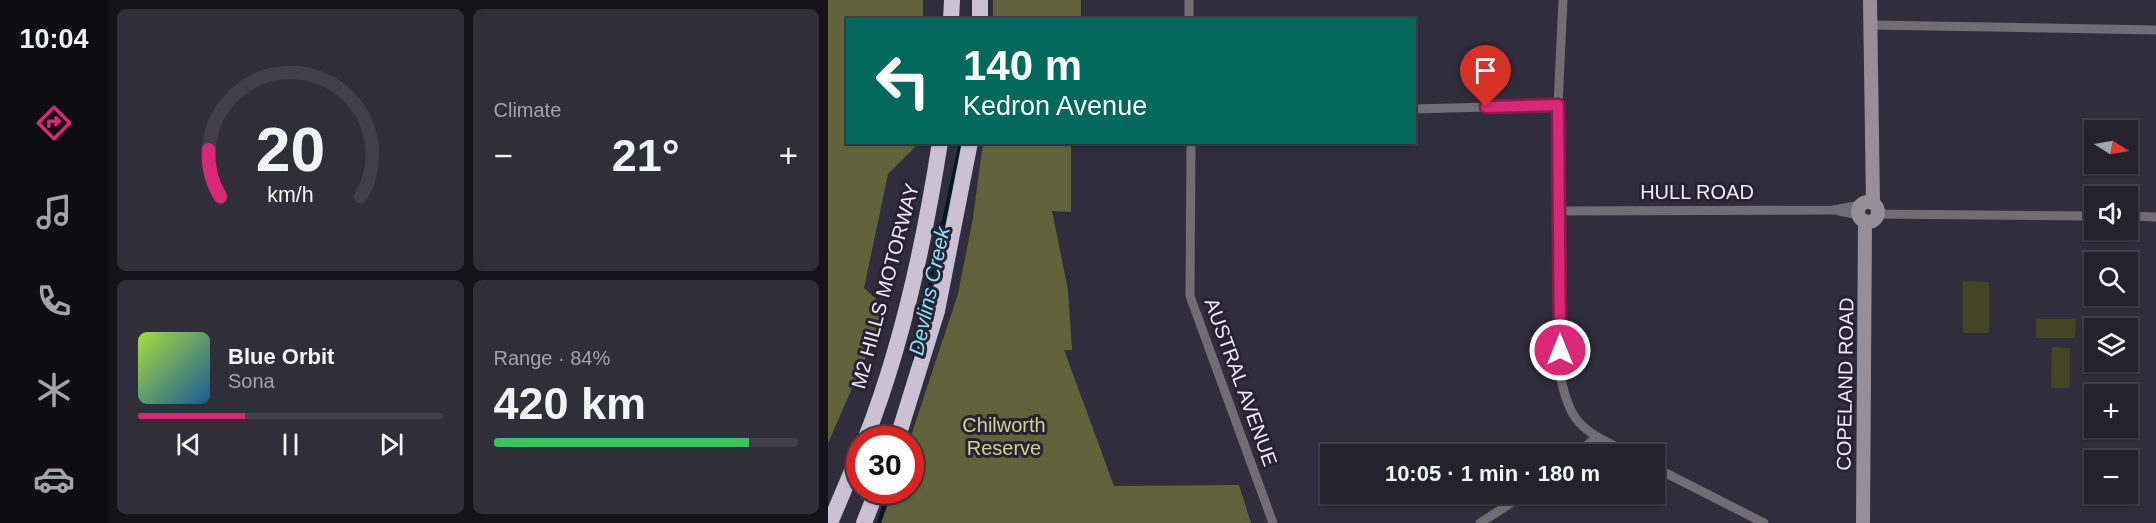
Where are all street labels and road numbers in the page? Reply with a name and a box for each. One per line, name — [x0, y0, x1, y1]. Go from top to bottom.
street label: M2 HILLS MOTORWAY — [847, 181, 923, 391]
street label: HULL ROAD — [1640, 181, 1754, 203]
street label: AUSTRAL AVENUE — [1200, 295, 1282, 469]
street label: COPELAND ROAD — [1832, 297, 1858, 471]

